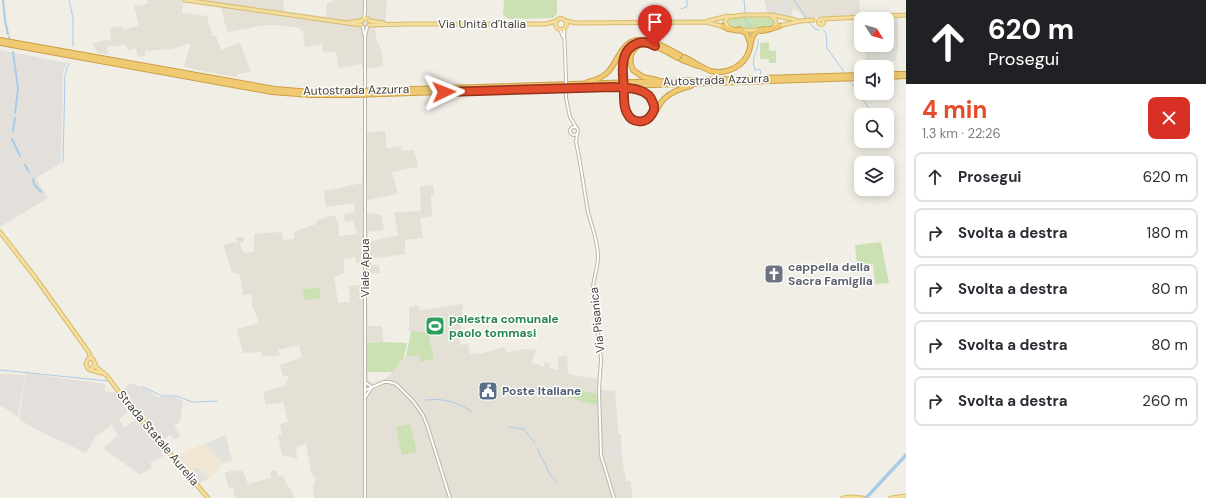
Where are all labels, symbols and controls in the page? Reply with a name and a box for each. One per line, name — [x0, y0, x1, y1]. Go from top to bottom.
pin — [638, 5, 672, 46]
icon: arrive — [644, 11, 666, 33]
text: 620 m — [988, 11, 1074, 48]
north arrow — [854, 12, 894, 52]
map controls — [854, 12, 894, 196]
street label: Via Unità d'Italia — [438, 16, 526, 32]
icon: ahead — [922, 16, 974, 68]
text: Prosegui — [988, 47, 1059, 71]
button: sound — [854, 60, 894, 100]
street label: Autostrada Azzurra — [663, 70, 769, 90]
position arrow — [423, 71, 465, 113]
street label: Autostrada Azzurra — [303, 81, 409, 99]
text: 4 min — [922, 94, 987, 125]
button: close — [1148, 97, 1190, 139]
button: search — [854, 108, 894, 148]
text: 1.3 km · 22:26 — [922, 125, 1001, 142]
button: layers — [854, 156, 894, 196]
icon: ahead — [924, 166, 946, 188]
text: Prosegui — [958, 167, 1021, 187]
text: 620 m — [1143, 167, 1188, 187]
icon: right — [924, 222, 946, 244]
text: Svolta a destra — [958, 223, 1068, 243]
text: 180 m — [1147, 223, 1188, 243]
street label: Viale Apua — [357, 238, 373, 298]
place label: cappella della Sacra Famiglia — [788, 259, 873, 289]
church icon: cappella della Sacra Famiglia — [763, 263, 785, 285]
icon: right — [924, 278, 946, 300]
text: Svolta a destra — [958, 279, 1068, 299]
text: 80 m — [1151, 279, 1188, 299]
street label: Via Pisanica — [586, 286, 608, 354]
place label: palestra comunale paolo tommasi — [449, 311, 559, 341]
sports icon: palestra comunale paolo tommasi — [424, 315, 446, 337]
icon: right — [924, 334, 946, 356]
text: Svolta a destra — [958, 335, 1068, 355]
text: 80 m — [1151, 335, 1188, 355]
public building icon: Poste Italiane — [477, 380, 499, 402]
place label: Poste Italiane — [502, 383, 581, 399]
street label: Strada Statale Aurelia — [113, 387, 203, 489]
icon: right — [924, 390, 946, 412]
text: Svolta a destra — [958, 391, 1068, 411]
text: 260 m — [1142, 391, 1188, 411]

